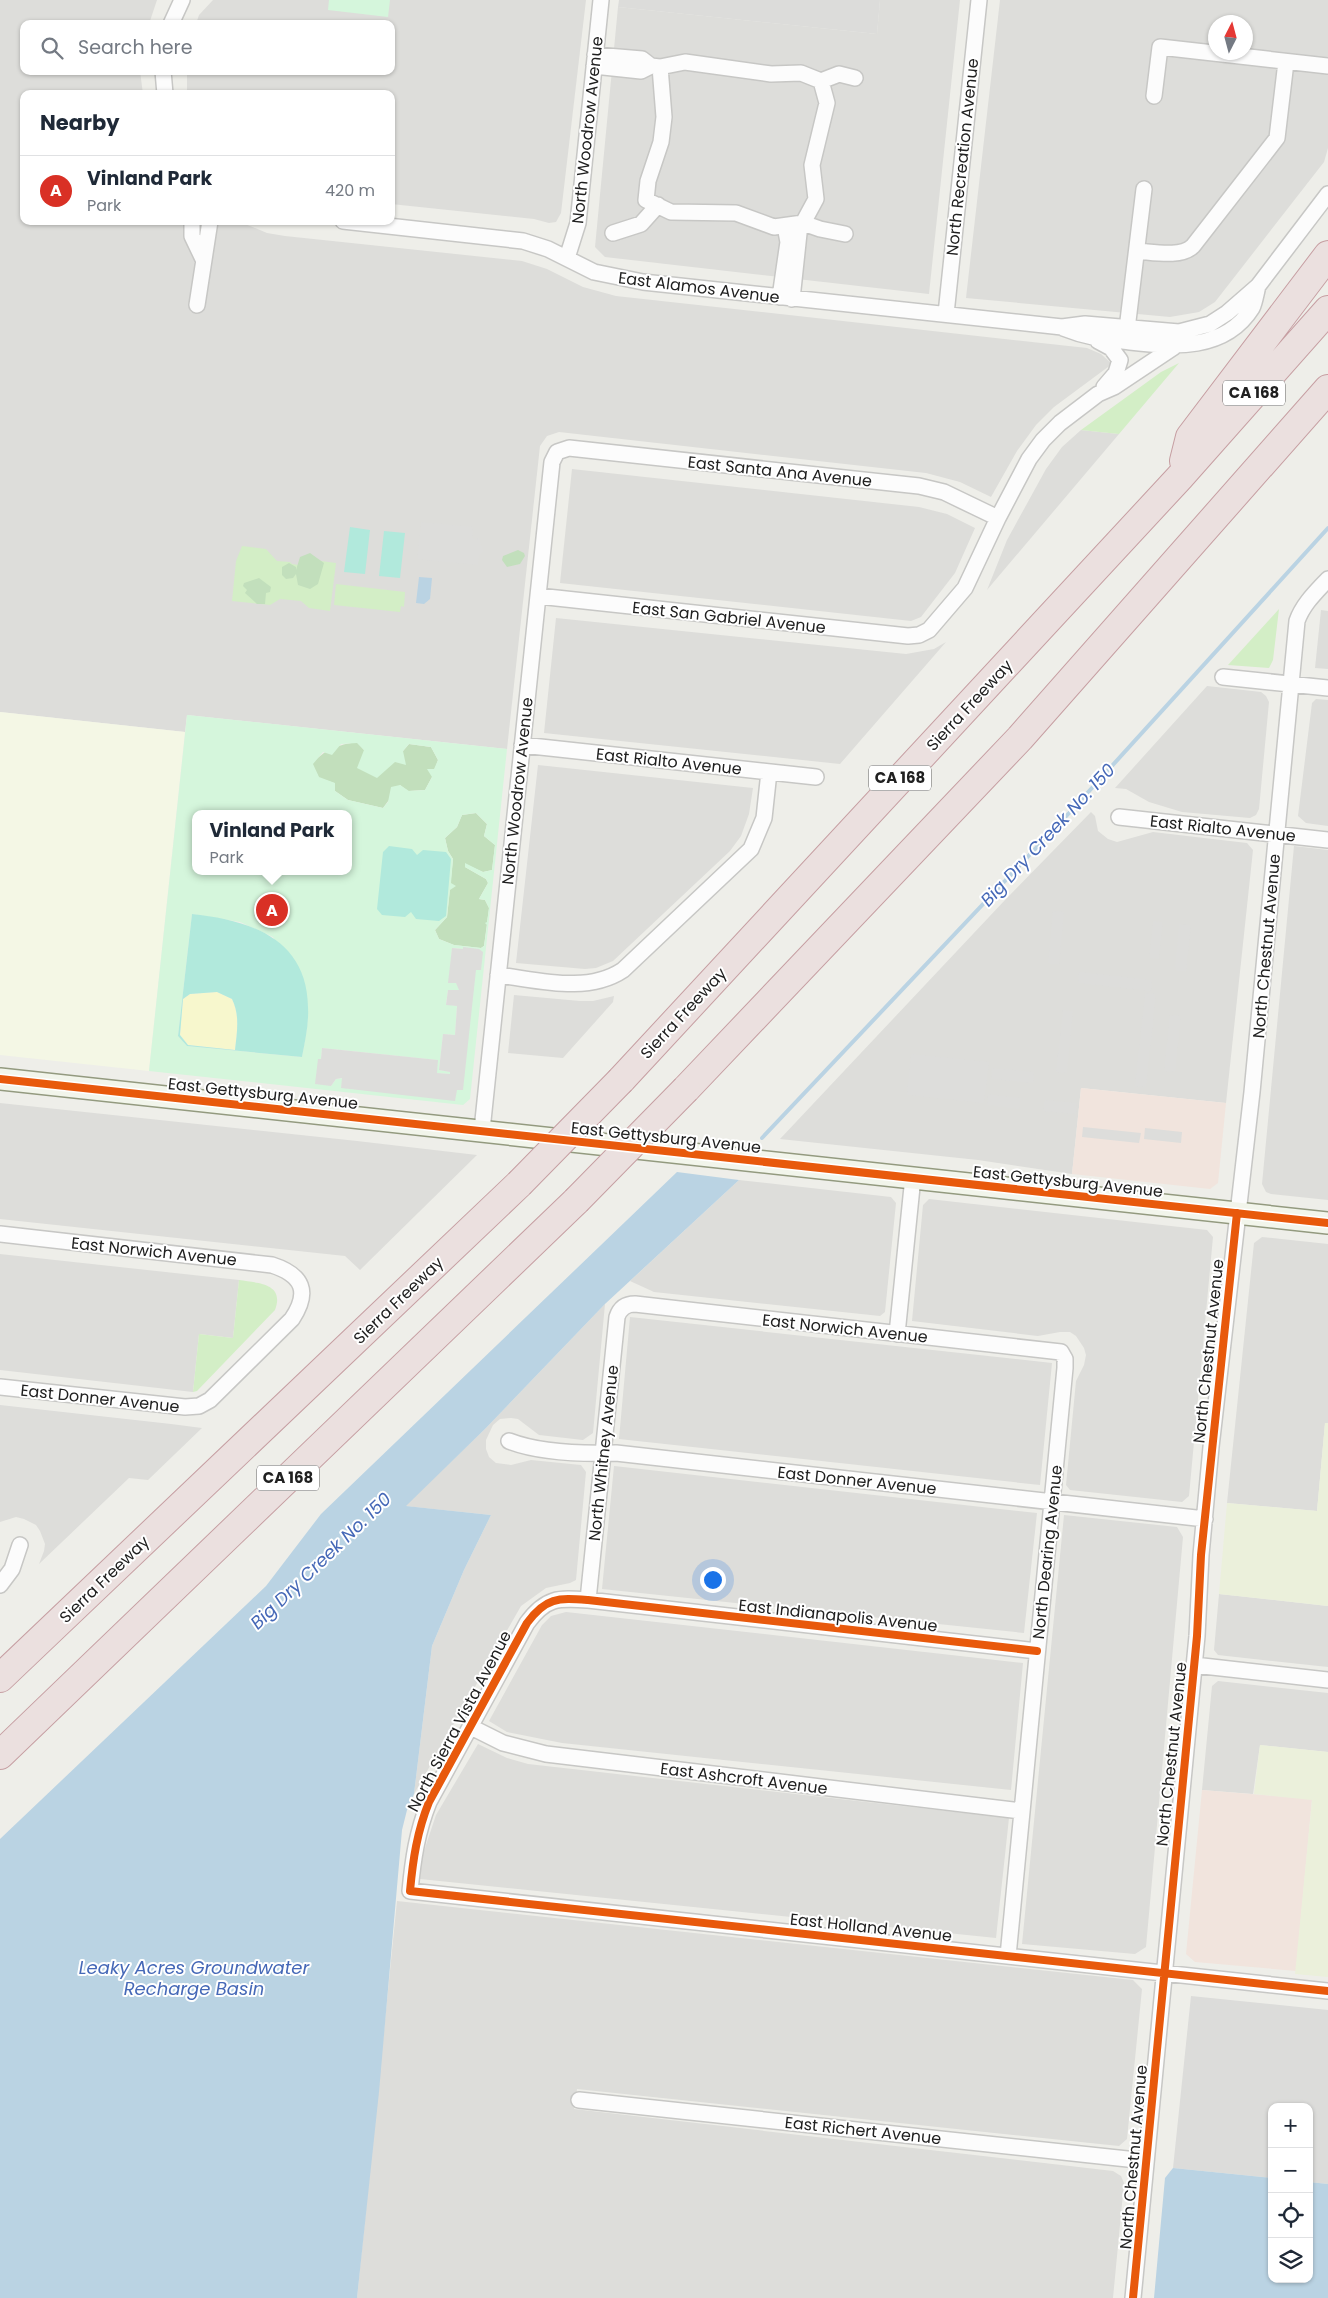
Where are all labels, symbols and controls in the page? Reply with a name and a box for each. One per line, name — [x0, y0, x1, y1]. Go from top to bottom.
north arrow — [1208, 15, 1253, 60]
search box — [20, 20, 395, 75]
icon: search — [38, 34, 66, 62]
text: Search here — [78, 34, 192, 61]
street label: North Woodrow Avenue — [566, 35, 609, 225]
street label: North Recreation Avenue — [941, 57, 984, 257]
text: Nearby — [40, 108, 120, 137]
text: Vinland Park — [87, 165, 212, 192]
text: A — [50, 179, 62, 202]
text: 420 m — [325, 179, 375, 202]
text: Park — [87, 194, 121, 217]
street label: East Alamos Avenue — [617, 266, 781, 309]
road number: CA 168 — [1223, 380, 1285, 406]
street label: East Santa Ana Avenue — [687, 450, 873, 493]
street label: East San Gabriel Avenue — [631, 596, 827, 639]
street label: Sierra Freeway — [921, 655, 1018, 756]
street label: North Woodrow Avenue — [496, 696, 539, 886]
street label: East Rialto Avenue — [595, 742, 743, 781]
water label: Big Dry Creek No. 150 — [975, 758, 1121, 912]
road number: CA 168 — [869, 766, 931, 790]
street label: East Rialto Avenue — [1149, 809, 1297, 848]
popup — [192, 810, 352, 875]
text: Vinland Park — [209, 817, 335, 844]
text: Park — [209, 846, 244, 869]
street label: North Chestnut Avenue — [1247, 853, 1286, 1039]
pin: A — [256, 891, 288, 929]
street label: Sierra Freeway — [635, 963, 732, 1064]
street label: East Gettysburg Avenue — [167, 1072, 359, 1115]
street label: East Gettysburg Avenue — [570, 1116, 762, 1159]
street label: East Gettysburg Avenue — [972, 1160, 1164, 1203]
street label: East Norwich Avenue — [70, 1231, 238, 1272]
street label: Sierra Freeway — [348, 1251, 448, 1349]
street label: North Chestnut Avenue — [1187, 1258, 1230, 1444]
street label: East Norwich Avenue — [761, 1308, 929, 1349]
street label: North Whitney Avenue — [583, 1364, 624, 1542]
street label: East Donner Avenue — [19, 1379, 181, 1418]
street label: East Donner Avenue — [776, 1461, 938, 1500]
street label: North Dearing Avenue — [1027, 1464, 1068, 1640]
road number: CA 168 — [257, 1466, 319, 1490]
water label: Big Dry Creek No. 150 — [245, 1487, 397, 1635]
street label: Sierra Freeway — [54, 1530, 154, 1628]
your location — [700, 1567, 726, 1593]
street label: East Indianapolis Avenue — [737, 1594, 939, 1637]
street label: North Sierra Vista Avenue — [402, 1627, 517, 1816]
street label: North Chestnut Avenue — [1150, 1661, 1193, 1847]
street label: East Ashcroft Avenue — [659, 1757, 829, 1800]
street label: East Holland Avenue — [789, 1908, 953, 1947]
water label: Leaky Acres Groundwater Recharge Basin — [79, 1955, 310, 2001]
street label: North Chestnut Avenue — [1114, 2064, 1153, 2250]
map controls — [1268, 2103, 1313, 2283]
button: + — [1268, 2103, 1313, 2148]
street label: East Richert Avenue — [784, 2111, 942, 2150]
button: − — [1268, 2148, 1313, 2193]
button: locate — [1268, 2193, 1313, 2238]
button: layers — [1268, 2238, 1313, 2283]

